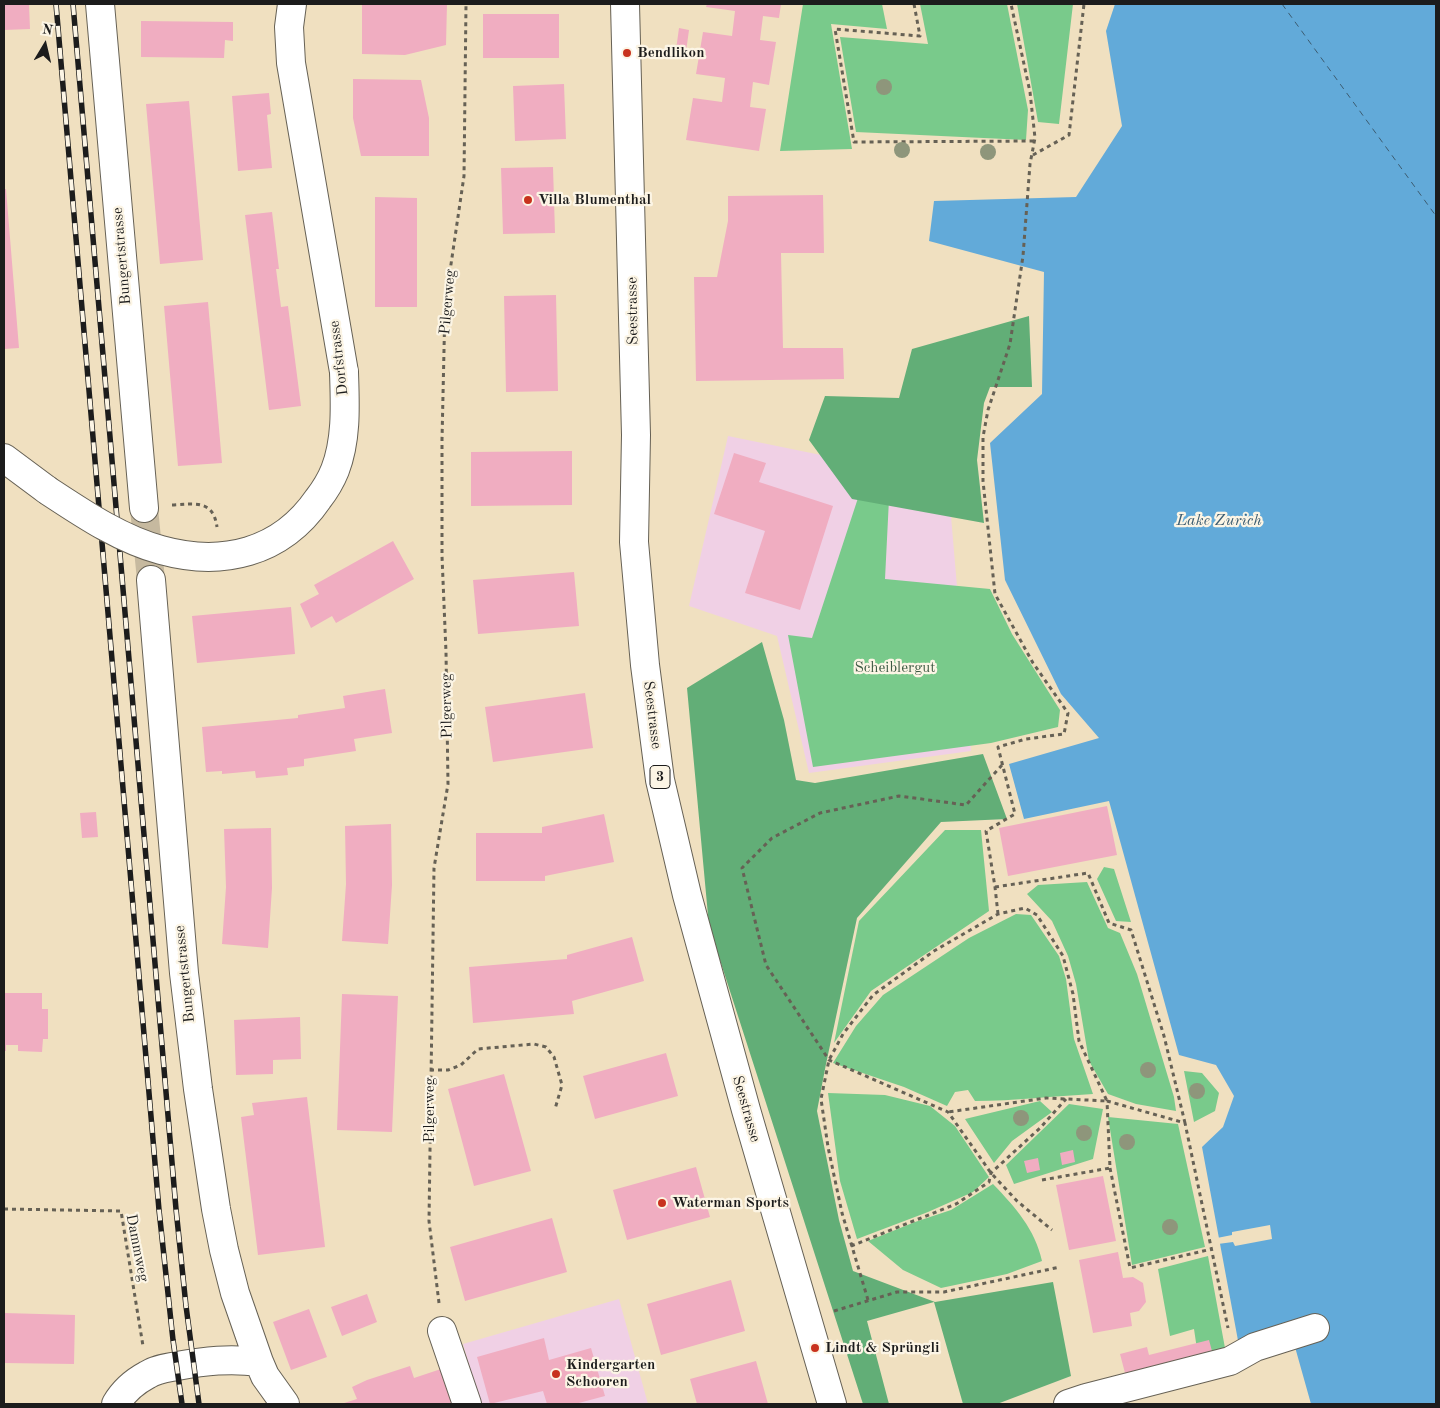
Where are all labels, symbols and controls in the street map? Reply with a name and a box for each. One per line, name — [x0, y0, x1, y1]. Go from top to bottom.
north arrow — [20, 20, 70, 70]
text: N — [41, 22, 54, 38]
place label: Bendlikon — [637, 44, 704, 62]
marker: Bendlikon — [621, 47, 633, 59]
place label: Villa Blumenthal — [538, 191, 651, 209]
marker: Villa Blumenthal — [522, 194, 534, 206]
street label: Bungertstrasse — [109, 206, 135, 306]
street label: Pilgerweg — [436, 269, 460, 335]
street label: Seestrasse — [623, 277, 643, 345]
street label: Dorfstrasse — [325, 319, 353, 397]
water label: Lake Zurich — [1176, 511, 1262, 531]
park label: Scheiblergut — [854, 659, 936, 677]
street label: Pilgerweg — [437, 673, 457, 739]
street label: Seestrasse — [639, 680, 665, 750]
road number: 3 — [650, 766, 670, 789]
street label: Bungertstrasse — [171, 924, 199, 1024]
street label: Seestrasse — [728, 1074, 764, 1144]
street label: Pilgerweg — [421, 1077, 439, 1143]
place label: Waterman Sports — [672, 1194, 789, 1212]
marker: Waterman Sports — [656, 1197, 668, 1209]
street label: Dammweg — [122, 1212, 152, 1284]
place label: Lindt & Sprüngli — [825, 1339, 939, 1357]
marker: Lindt & Sprüngli — [809, 1342, 821, 1354]
place label: Kindergarten Schooren — [566, 1356, 655, 1391]
marker: Kindergarten Schooren — [550, 1368, 562, 1380]

